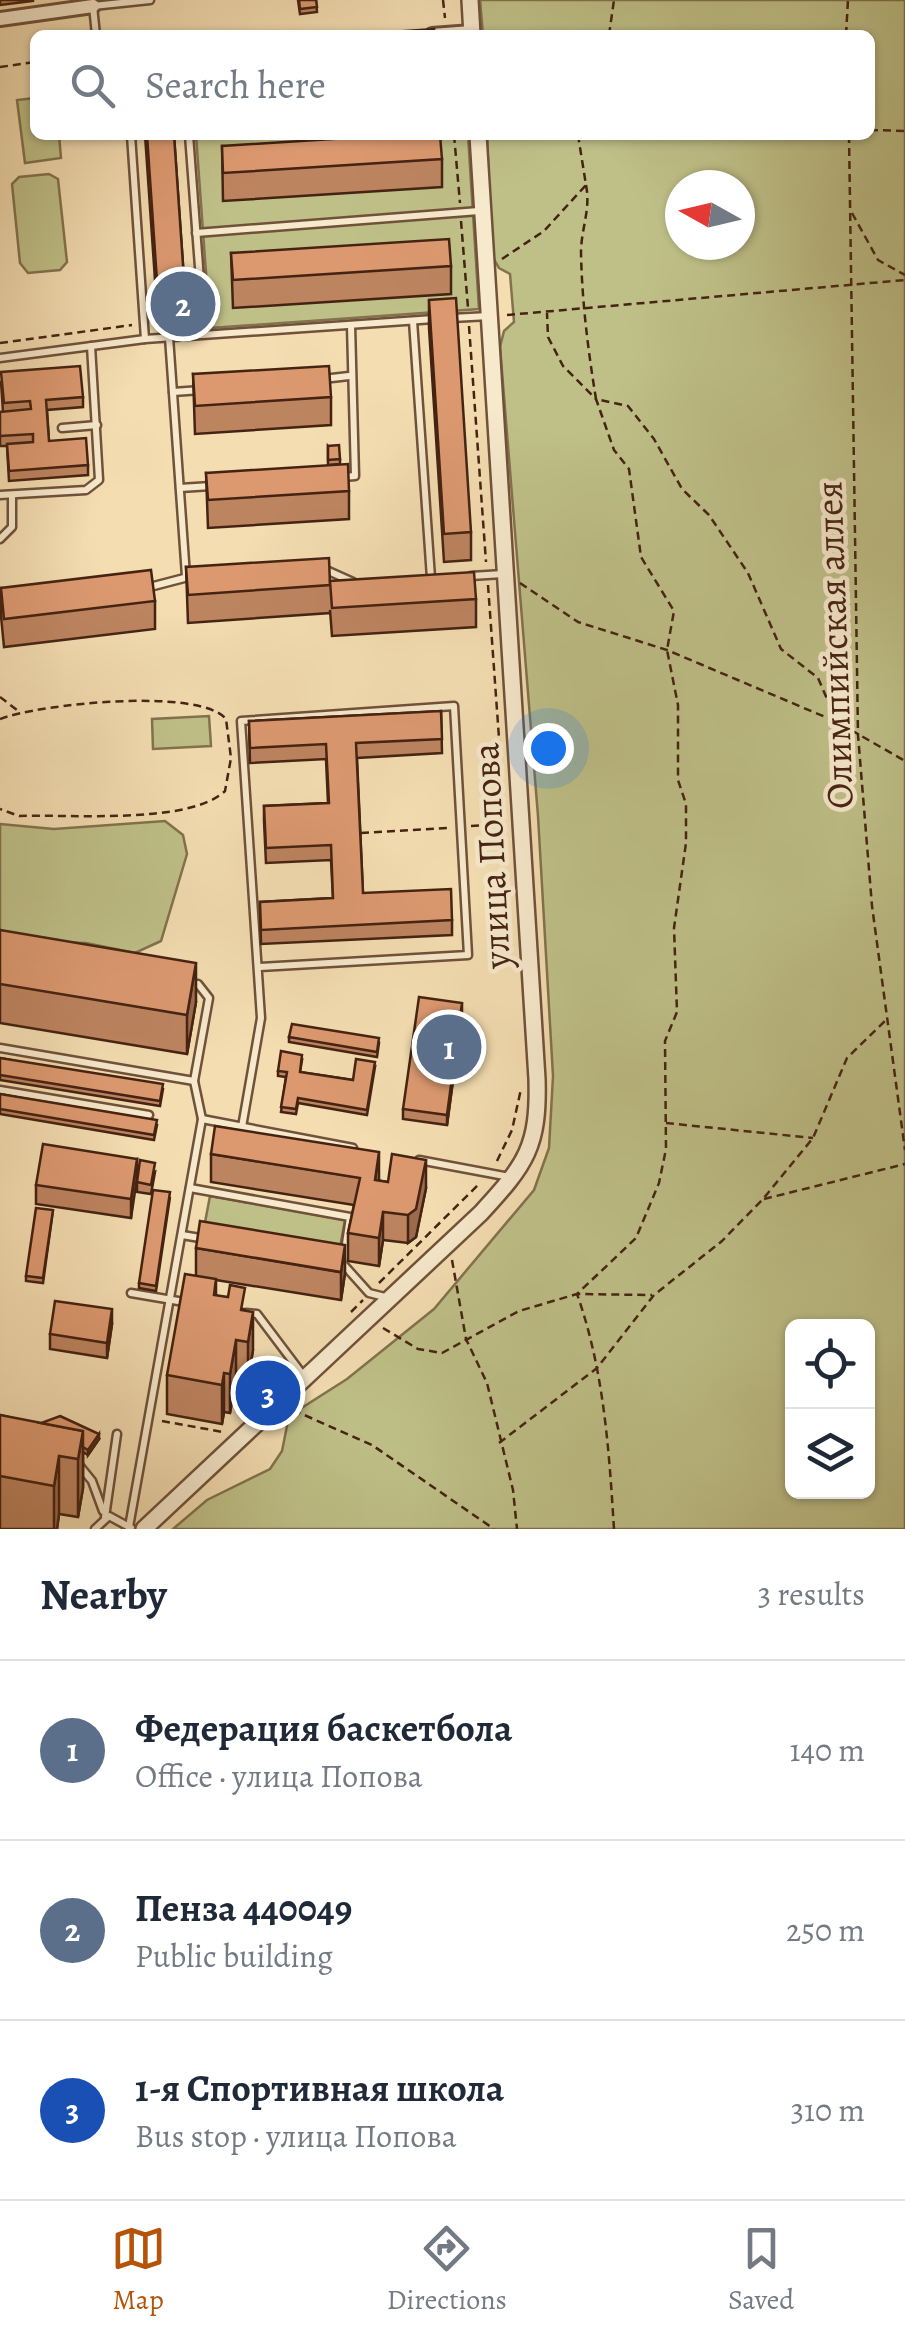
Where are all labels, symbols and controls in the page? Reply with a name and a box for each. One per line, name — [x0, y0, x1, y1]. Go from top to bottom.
search box — [30, 30, 875, 140]
icon: search — [65, 58, 120, 113]
text: Search here — [145, 59, 326, 111]
north arrow — [665, 170, 755, 260]
pin: 2 — [150, 266, 216, 342]
street label: Олимпийская аллея — [802, 480, 866, 810]
your location — [523, 723, 574, 774]
street label: улица Попова — [459, 741, 523, 971]
pin: 1 — [416, 1010, 482, 1084]
map controls — [785, 1319, 875, 1499]
button: locate — [785, 1319, 875, 1409]
pin: 3 — [236, 1356, 300, 1430]
button: layers — [785, 1409, 875, 1499]
text: Nearby — [40, 1566, 167, 1623]
text: 3 results — [758, 1572, 865, 1616]
text: Федерация баскетбола — [135, 1702, 512, 1754]
text: 1 — [67, 1728, 78, 1772]
text: 140 m — [790, 1728, 865, 1772]
text: Office · улица Попова — [135, 1754, 423, 1798]
text: Пенза 440049 — [135, 1882, 352, 1934]
text: 2 — [65, 1908, 80, 1952]
text: 250 m — [786, 1908, 865, 1952]
text: Public building — [135, 1934, 333, 1978]
text: 1-я Спортивная школа — [135, 2062, 504, 2114]
text: 3 — [66, 2088, 79, 2132]
text: 310 m — [791, 2088, 865, 2132]
text: Bus stop · улица Попова — [135, 2114, 457, 2158]
tab: Map — [111, 2221, 166, 2319]
tab: Directions — [387, 2221, 507, 2319]
tab: Saved — [728, 2221, 794, 2319]

